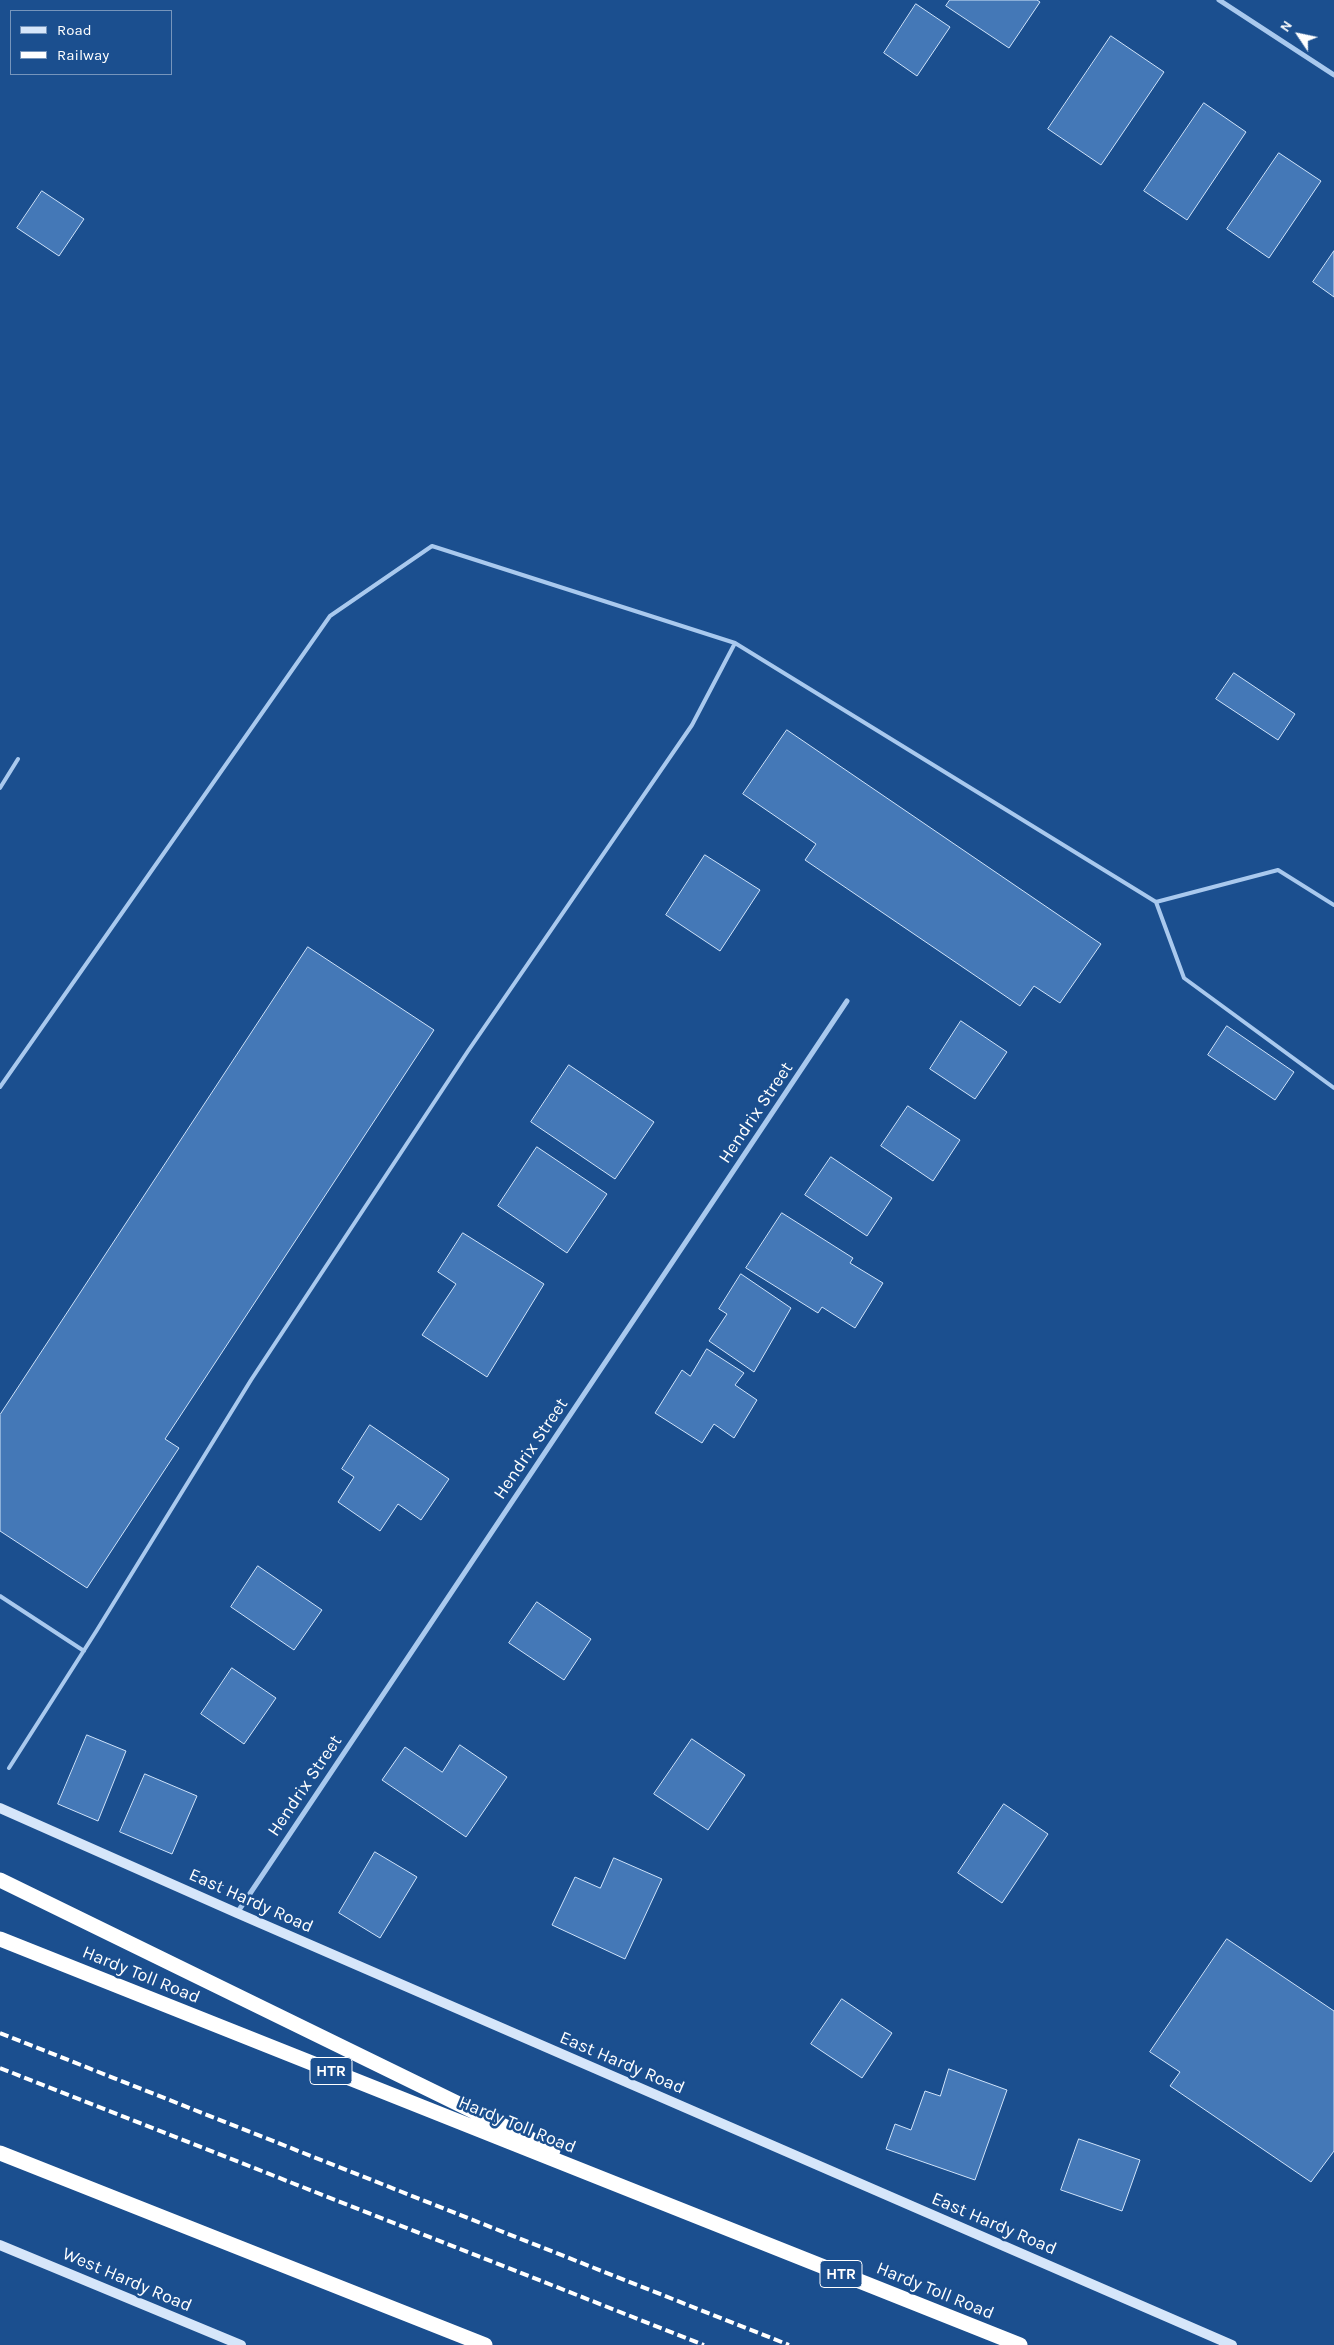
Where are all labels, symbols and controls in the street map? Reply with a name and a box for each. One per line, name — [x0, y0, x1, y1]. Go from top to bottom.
legend — [10, 10, 172, 75]
north arrow — [1274, 10, 1324, 60]
text: N — [1276, 17, 1296, 35]
text: Road — [57, 21, 92, 39]
text: Railway — [57, 46, 109, 64]
street label: Hendrix Street — [714, 1058, 798, 1168]
street label: Hendrix Street — [489, 1394, 573, 1504]
street label: Hendrix Street — [263, 1731, 347, 1841]
street label: East Hardy Road — [186, 1864, 316, 1938]
street label: Hardy Toll Road — [79, 1942, 203, 2008]
street label: East Hardy Road — [556, 2027, 688, 2099]
road number: HTR — [310, 2058, 352, 2084]
street label: Hardy Toll Road — [455, 2092, 579, 2158]
street label: East Hardy Road — [928, 2188, 1060, 2260]
street label: West Hardy Road — [59, 2243, 195, 2317]
street label: Hardy Toll Road — [873, 2258, 997, 2324]
road number: HTR — [820, 2260, 862, 2288]

